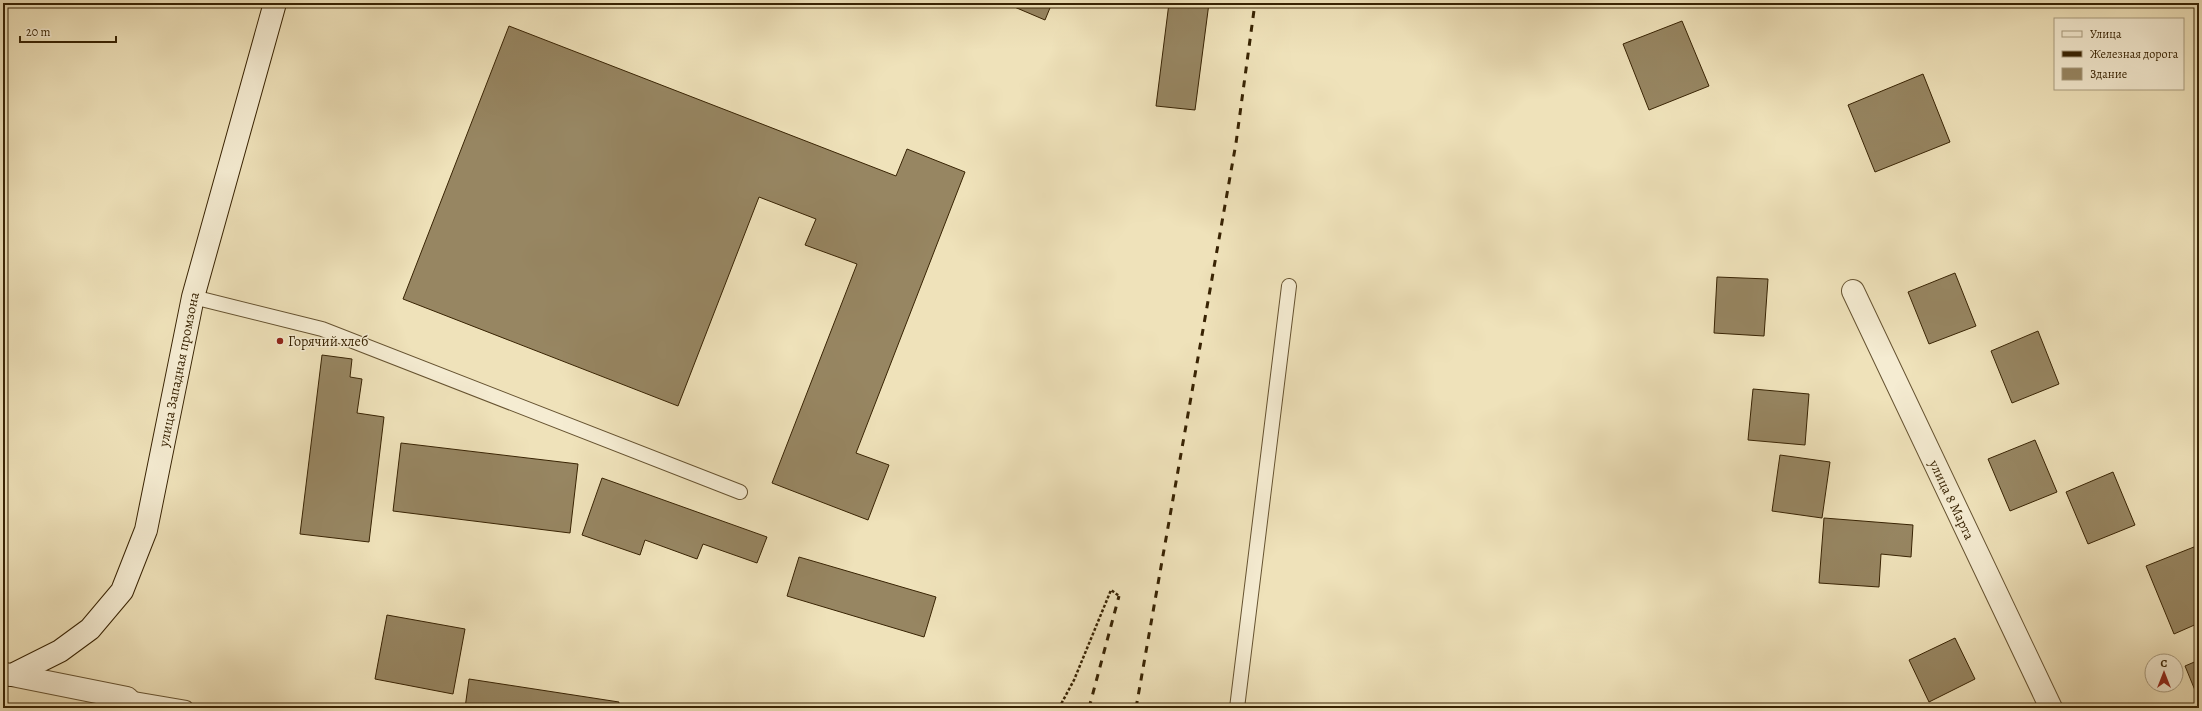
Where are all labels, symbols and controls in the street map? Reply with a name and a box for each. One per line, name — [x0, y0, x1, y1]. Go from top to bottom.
scale bar — [20, 18, 116, 44]
legend — [2054, 18, 2184, 90]
text: 20 m — [26, 24, 50, 40]
text: Улица — [2090, 26, 2122, 42]
text: Железная дорога — [2090, 46, 2179, 62]
text: Здание — [2090, 66, 2127, 82]
street label: улица Западная промзона — [153, 289, 204, 449]
place label: Горячий хлеб — [288, 332, 368, 351]
marker: Горячий хлеб — [275, 336, 285, 346]
street label: улица 8 Марта — [1925, 456, 1979, 543]
north arrow — [2144, 653, 2184, 693]
text: С — [2161, 656, 2168, 671]

